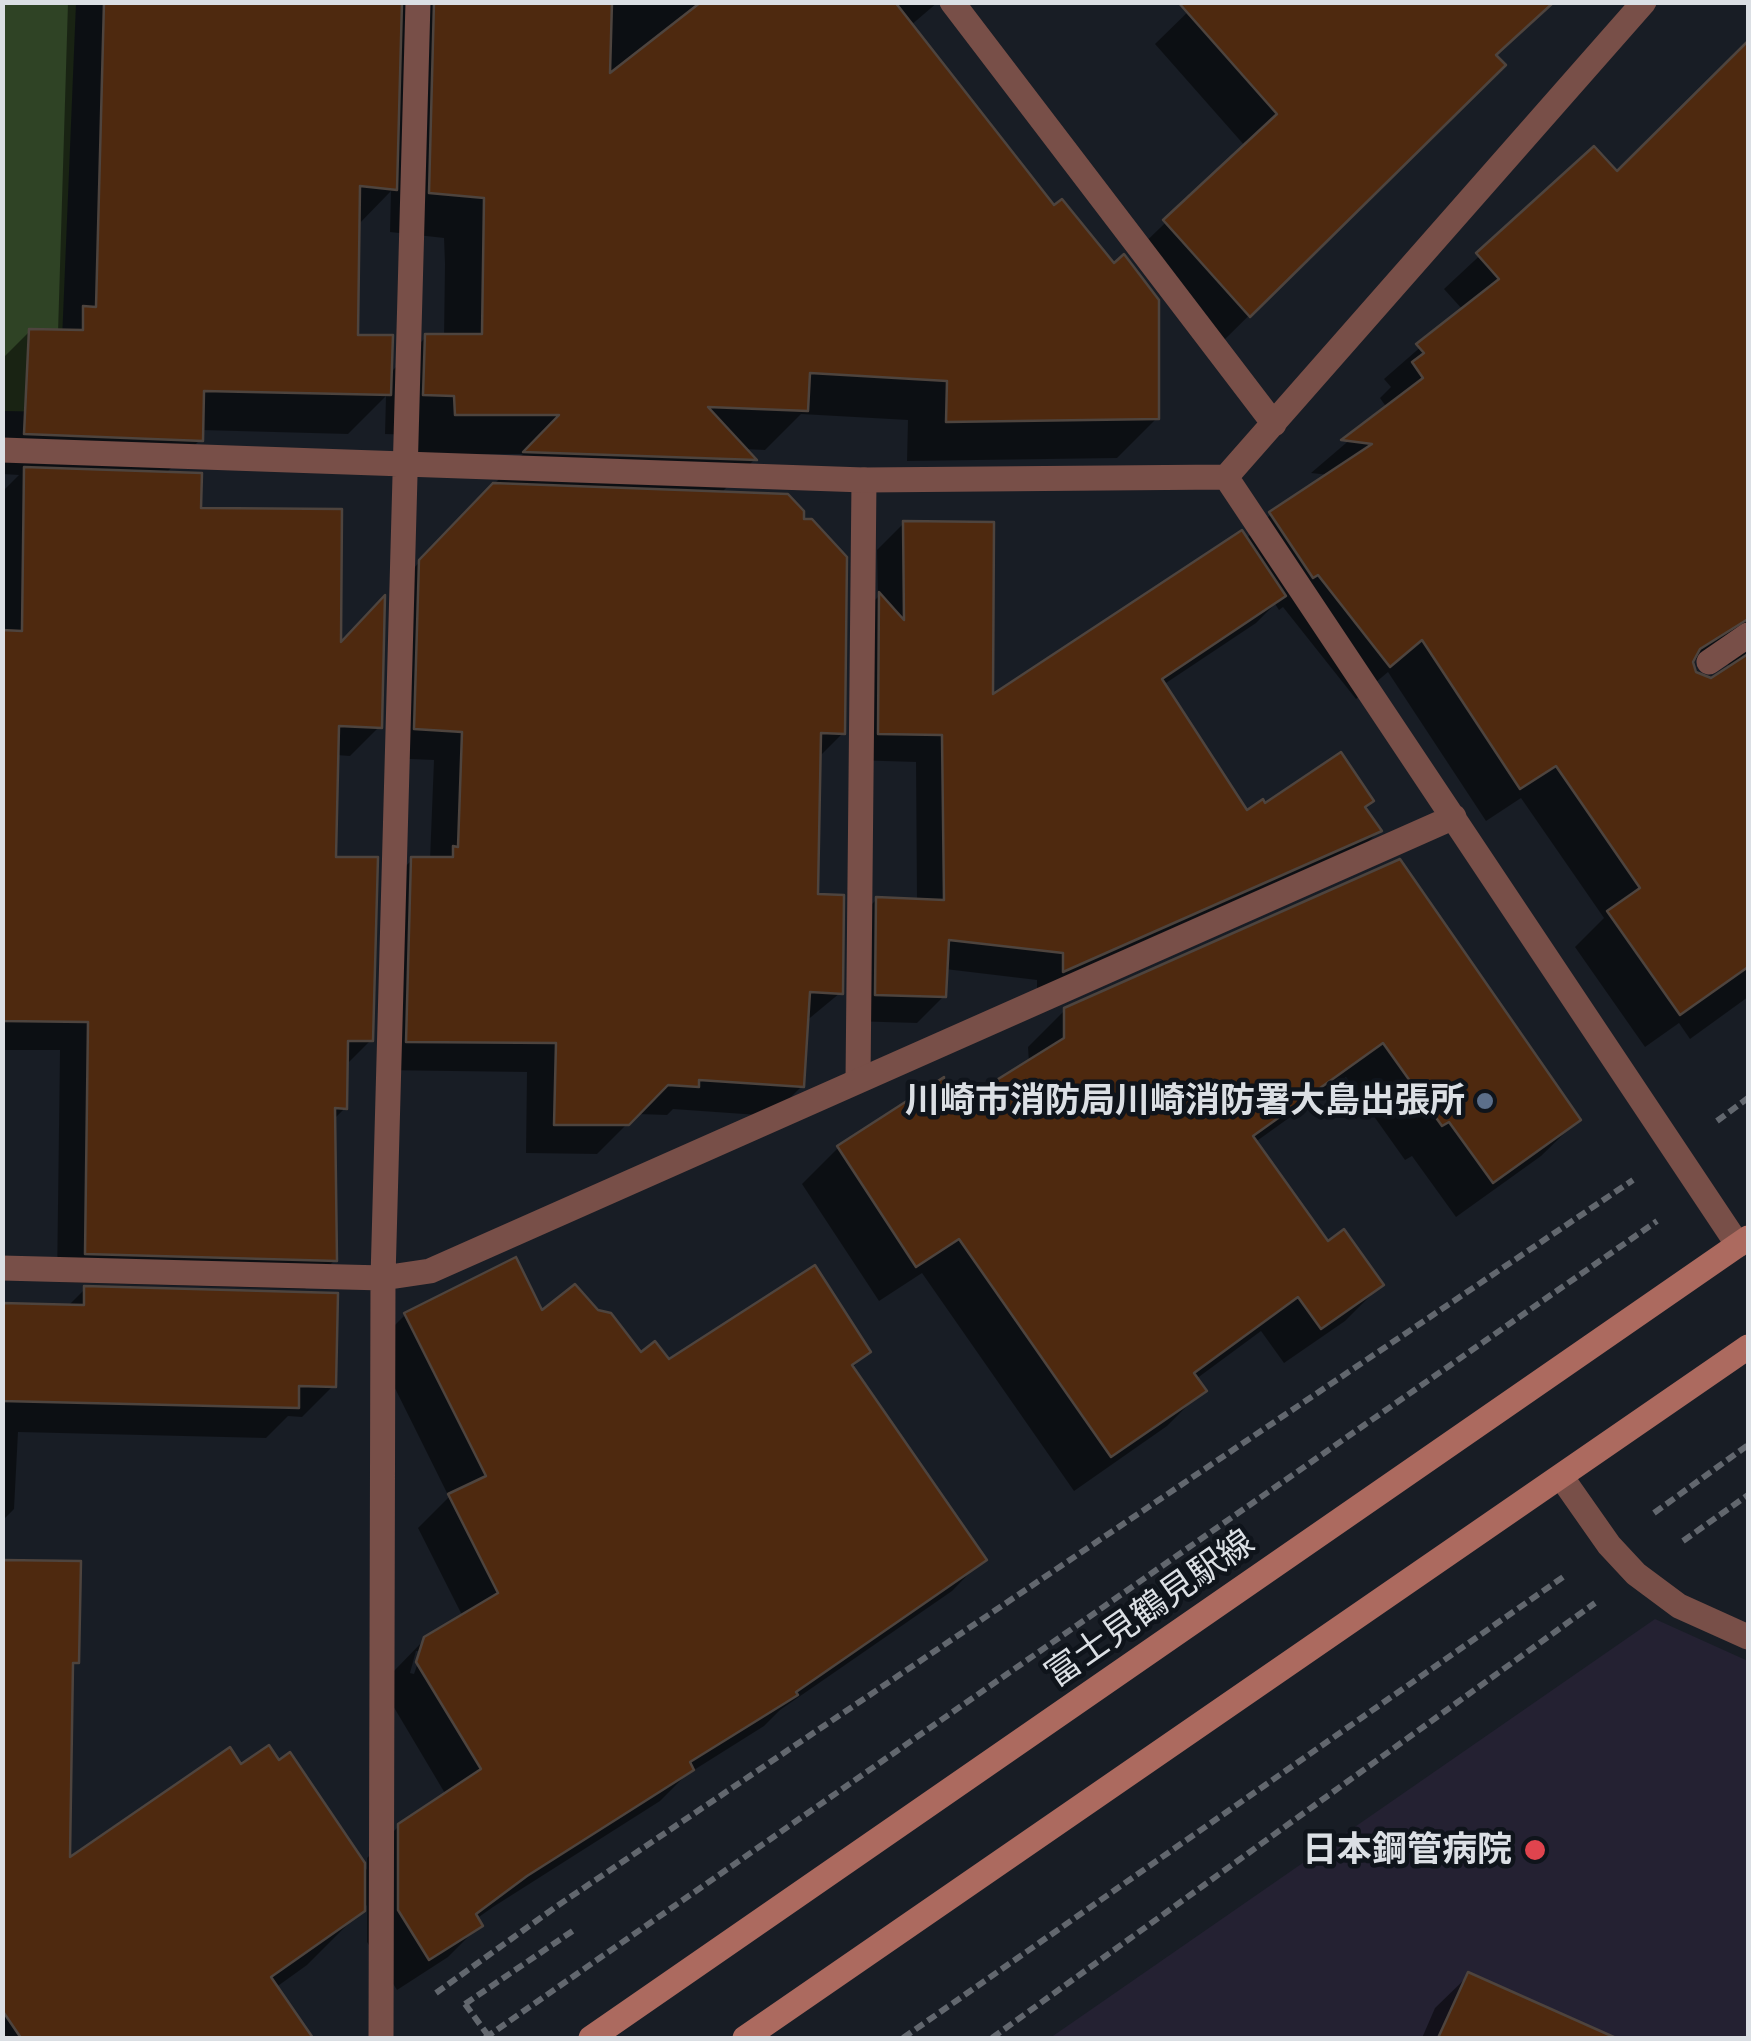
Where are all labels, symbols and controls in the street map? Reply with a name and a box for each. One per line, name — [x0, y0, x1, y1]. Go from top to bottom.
place label: 川崎市消防局川崎消防署大島出張所 — [905, 1080, 1465, 1122]
marker: 川崎市消防局川崎消防署大島出張所 — [1474, 1090, 1496, 1112]
street label: 富士見鶴見駅線 — [1038, 1522, 1262, 1696]
place label: 日本鋼管病院 — [1302, 1829, 1512, 1871]
marker: 日本鋼管病院 — [1522, 1837, 1548, 1863]

